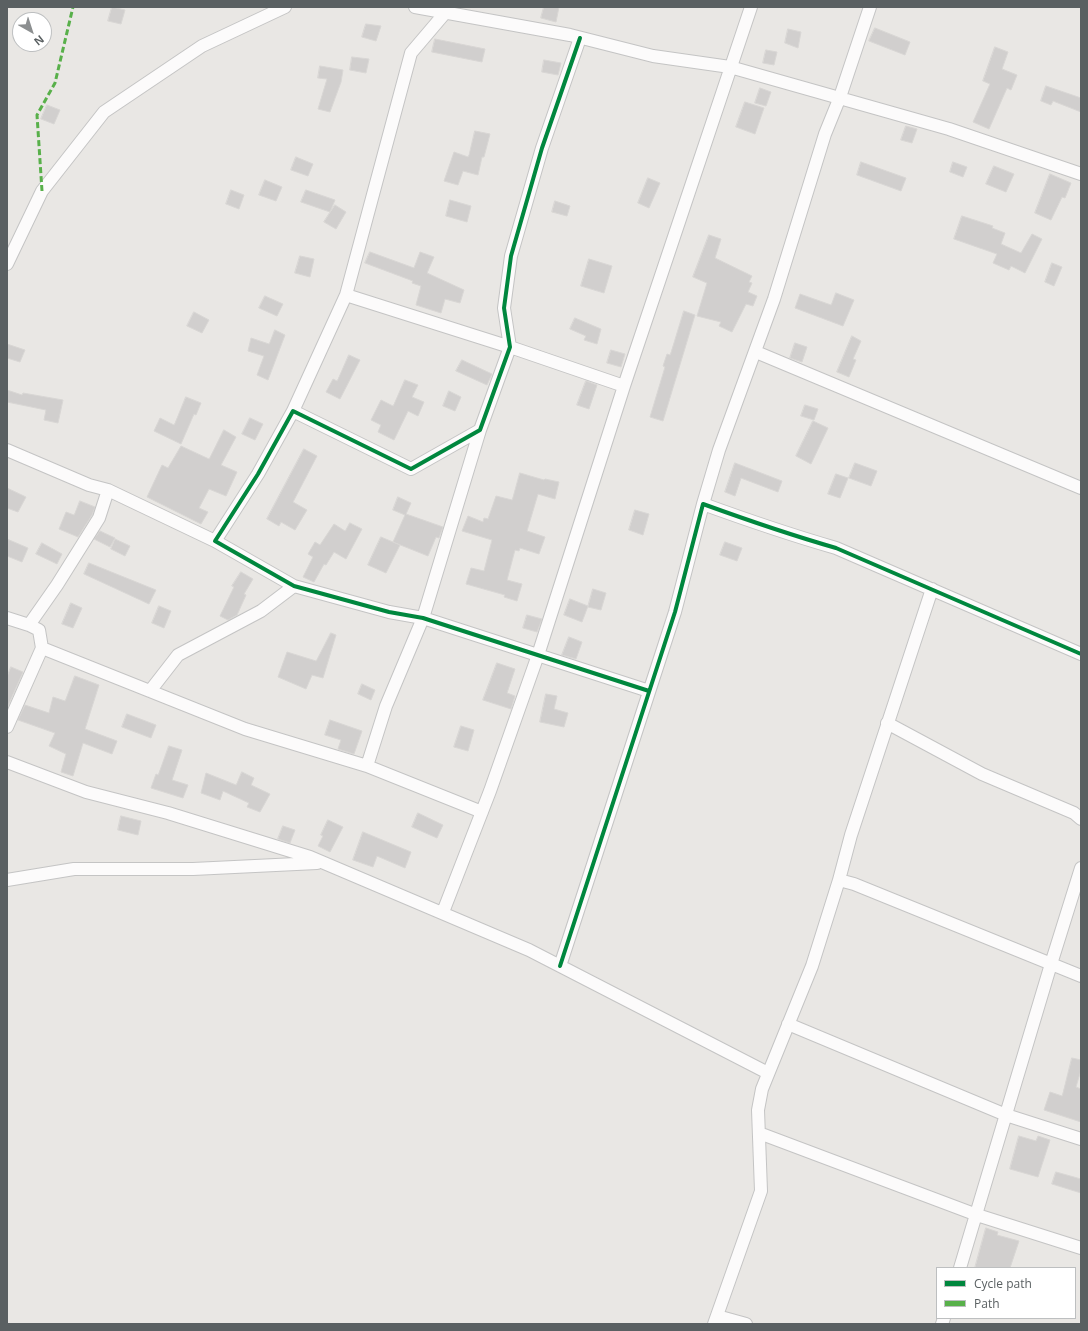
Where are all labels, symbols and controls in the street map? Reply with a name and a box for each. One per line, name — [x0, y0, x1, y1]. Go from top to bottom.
north arrow — [12, 12, 52, 52]
text: N — [31, 32, 47, 50]
legend — [936, 1267, 1076, 1319]
text: Cycle path — [974, 1275, 1032, 1292]
text: Path — [974, 1295, 1000, 1312]

